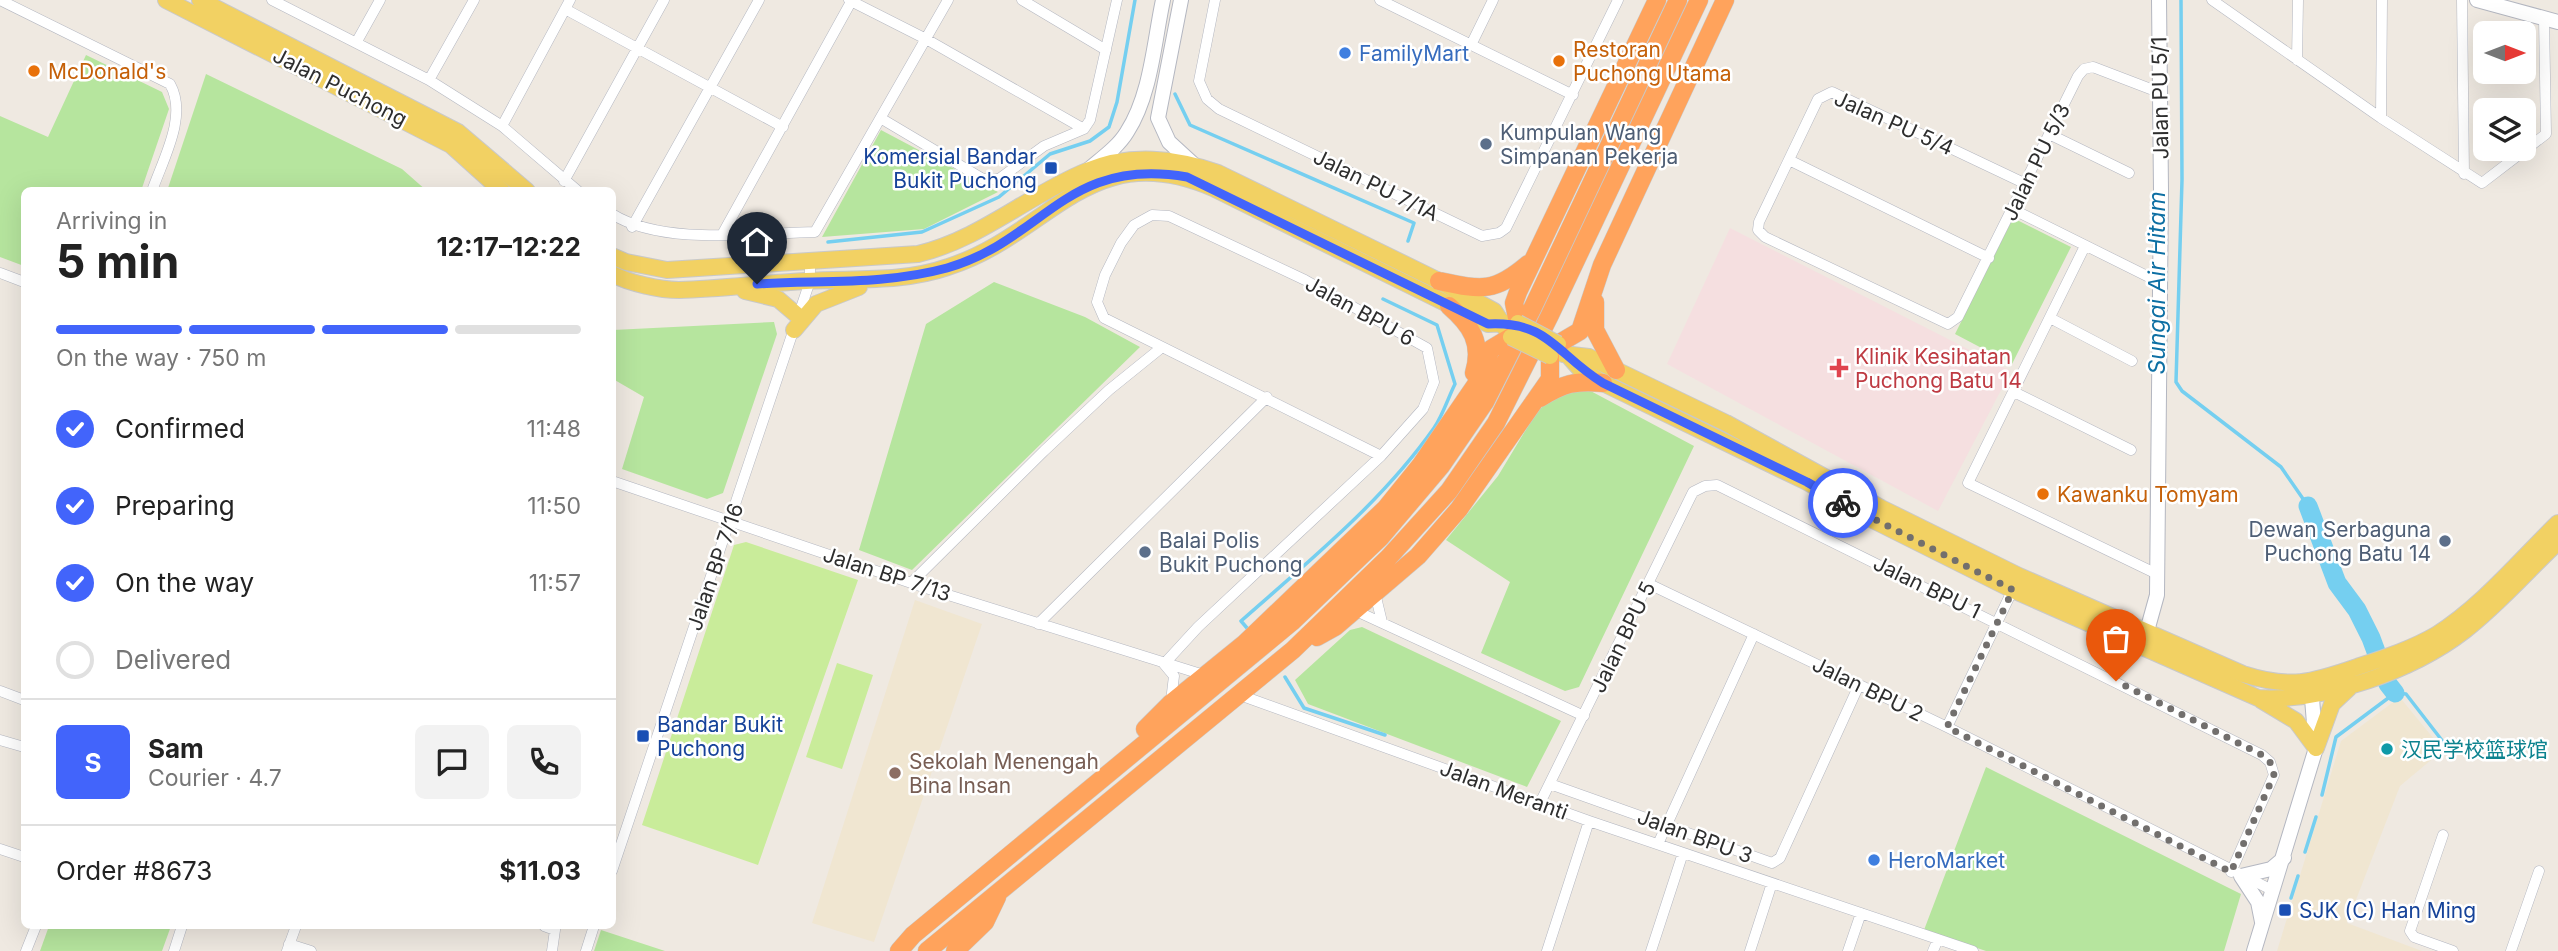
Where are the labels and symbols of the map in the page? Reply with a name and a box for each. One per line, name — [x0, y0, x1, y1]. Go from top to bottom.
north arrow — [2473, 21, 2536, 84]
street label: Jalan PU 5/1 — [2146, 36, 2174, 160]
place label: Restoran Puchong Utama — [1573, 37, 1732, 86]
place label: FamilyMart — [1359, 41, 1469, 66]
street label: Jalan Puchong — [269, 42, 411, 132]
marker: FamilyMart — [1337, 45, 1353, 61]
marker: Restoran Puchong Utama — [1551, 53, 1567, 69]
place label: McDonald's — [48, 59, 166, 84]
marker: McDonald's — [26, 63, 42, 79]
street label: Jalan PU 5/4 — [1831, 86, 1957, 160]
street label: Jalan PU 5/3 — [1997, 99, 2075, 225]
place label: Kumpulan Wang Simpanan Pekerja — [1500, 120, 1678, 169]
marker: Kumpulan Wang Simpanan Pekerja — [1478, 136, 1494, 152]
place label: Komersial Bandar Bukit Puchong — [863, 144, 1037, 193]
street label: Jalan PU 7/1A — [1309, 144, 1443, 226]
marker: Komersial Bandar Bukit Puchong — [1043, 160, 1059, 176]
water label: Sungai Air Hitam — [2143, 191, 2171, 375]
pin — [727, 212, 787, 284]
street label: Jalan BPU 6 — [1301, 271, 1419, 351]
place label: Klinik Kesihatan Puchong Batu 14 — [1855, 344, 2022, 393]
marker: Klinik Kesihatan Puchong Batu 14 — [1829, 358, 1849, 378]
courier — [1808, 468, 1878, 538]
place label: Kawanku Tomyam — [2057, 482, 2239, 507]
marker: Kawanku Tomyam — [2035, 486, 2051, 502]
street label: Jalan BP 7/16 — [682, 500, 748, 634]
place label: Dewan Serbaguna Puchong Batu 14 — [2248, 517, 2431, 566]
place label: Balai Polis Bukit Puchong — [1159, 528, 1303, 577]
marker: Dewan Serbaguna Puchong Batu 14 — [2437, 533, 2453, 549]
street label: Jalan BP 7/13 — [820, 542, 954, 606]
marker: Balai Polis Bukit Puchong — [1137, 544, 1153, 560]
street label: Jalan BPU 1 — [1869, 550, 1985, 624]
street label: Jalan BPU 5 — [1585, 577, 1661, 697]
pin — [2086, 609, 2146, 681]
street label: Jalan BPU 2 — [1808, 651, 1928, 727]
place label: Bandar Bukit Puchong — [657, 712, 783, 761]
marker: Bandar Bukit Puchong — [635, 728, 651, 744]
place label: 汉民学校篮球馆 — [2401, 737, 2548, 762]
marker: 汉民学校篮球馆 — [2379, 741, 2395, 757]
place label: Sekolah Menengah Bina Insan — [909, 749, 1099, 798]
street label: Jalan Meranti — [1437, 755, 1571, 825]
marker: Sekolah Menengah Bina Insan — [887, 765, 903, 781]
street label: Jalan BPU 3 — [1634, 804, 1756, 868]
place label: HeroMarket — [1888, 848, 2005, 873]
marker: HeroMarket — [1866, 852, 1882, 868]
place label: SJK (C) Han Ming — [2299, 898, 2476, 923]
marker: SJK (C) Han Ming — [2277, 902, 2293, 918]

